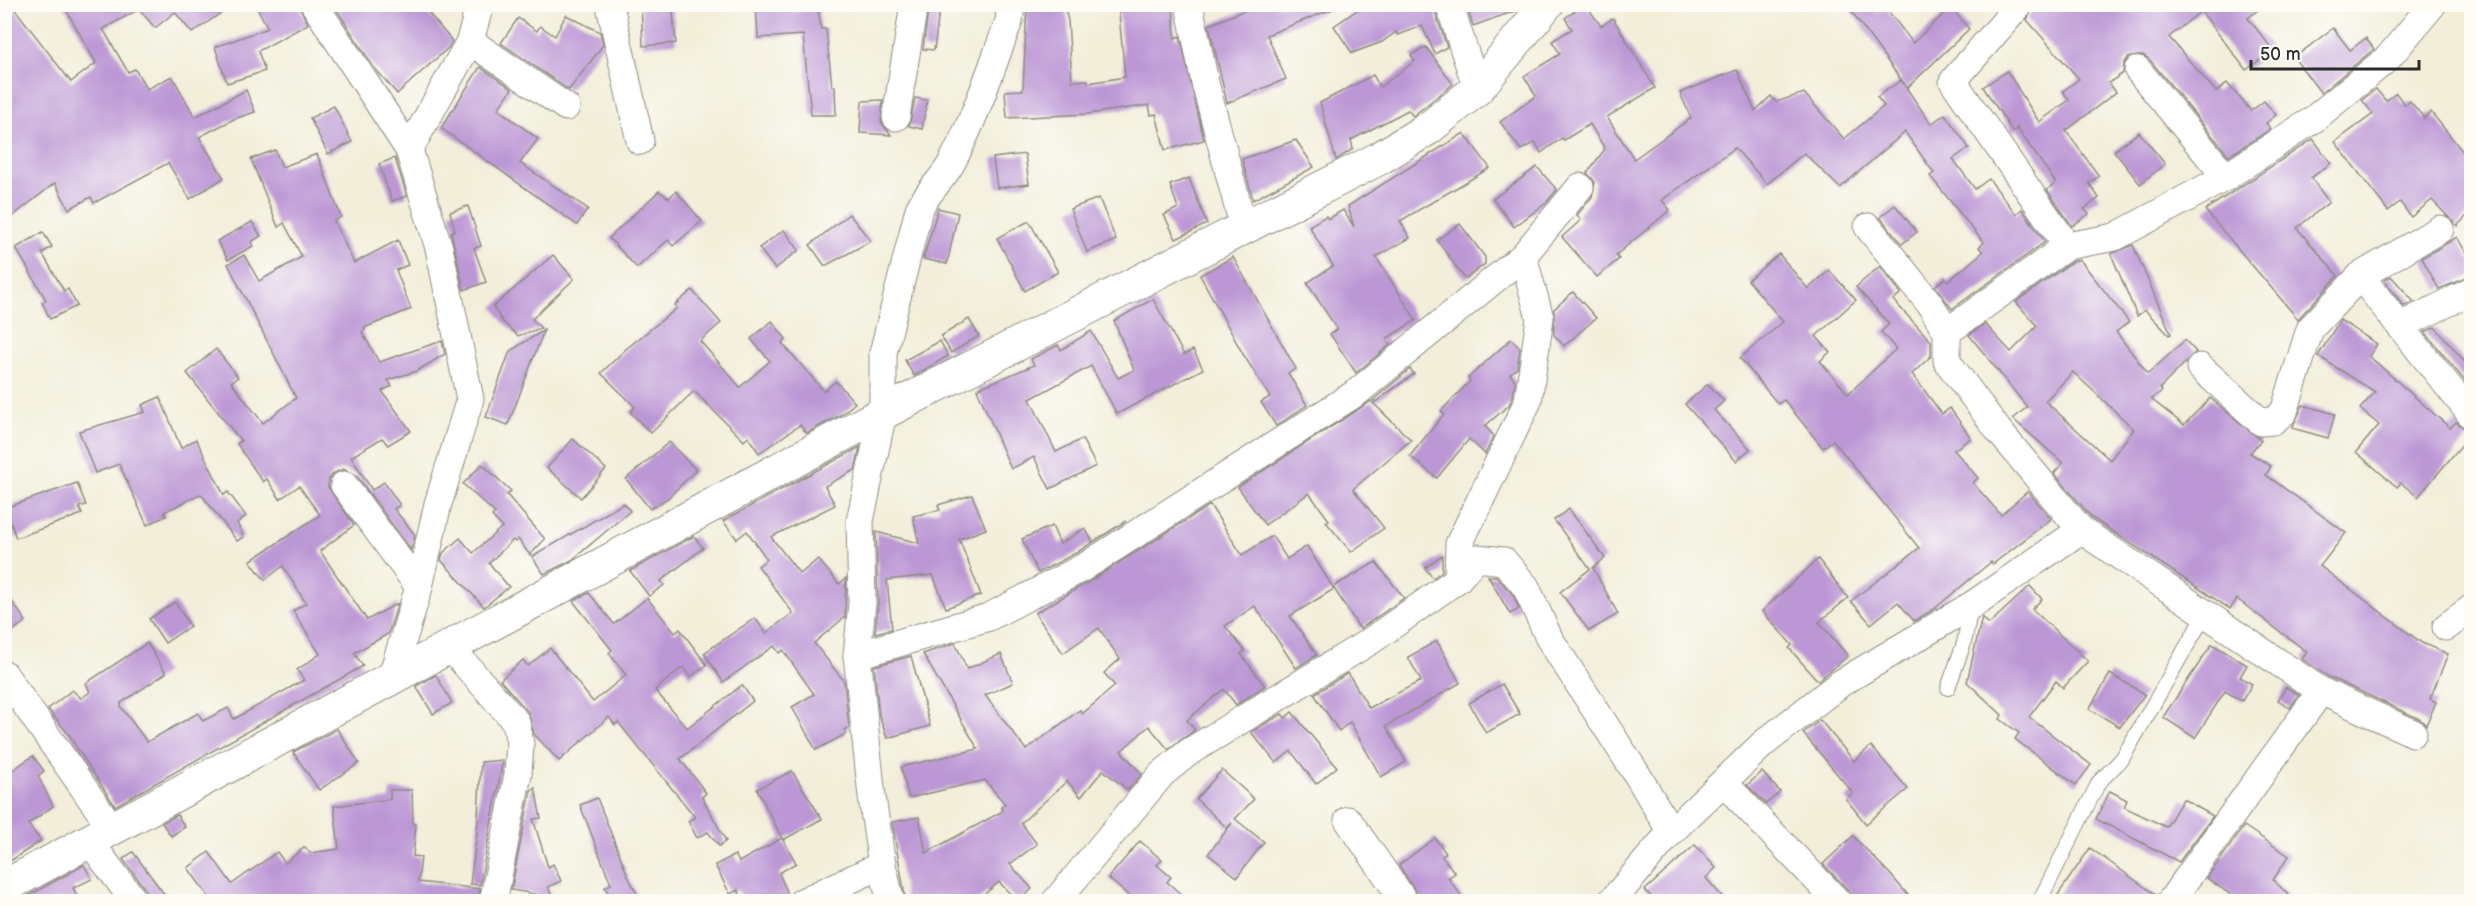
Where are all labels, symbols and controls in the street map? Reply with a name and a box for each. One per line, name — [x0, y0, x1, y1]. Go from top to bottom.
scale bar — [2251, 33, 2419, 71]
text: 50 m — [2260, 44, 2301, 65]

